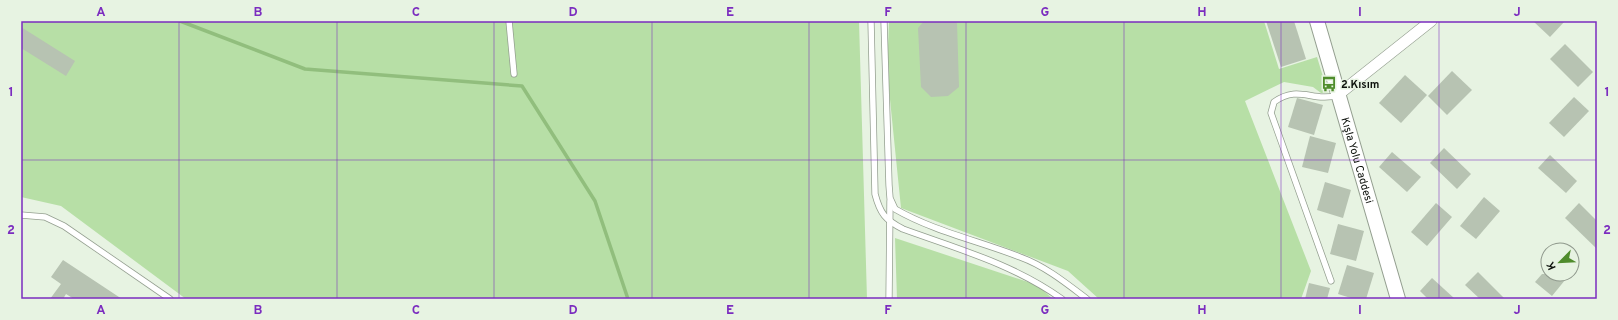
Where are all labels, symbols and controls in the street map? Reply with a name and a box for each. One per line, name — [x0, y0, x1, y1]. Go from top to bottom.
text: A — [96, 5, 106, 21]
text: B — [254, 5, 263, 21]
text: C — [412, 5, 420, 21]
text: D — [568, 5, 578, 21]
text: E — [726, 5, 734, 21]
text: F — [884, 5, 892, 21]
text: G — [1041, 5, 1050, 21]
text: H — [1197, 5, 1207, 21]
text: I — [1358, 5, 1362, 21]
text: J — [1513, 5, 1521, 21]
bus stop icon: 2.Kısım — [1320, 75, 1338, 93]
place label: 2.Kısım — [1341, 78, 1379, 92]
text: 1 — [8, 85, 14, 101]
text: 1 — [1604, 85, 1610, 101]
street label: Kışla Yolu Caddesi — [1337, 116, 1376, 205]
text: 2 — [7, 223, 15, 239]
text: 2 — [1603, 223, 1611, 239]
north arrow — [1540, 242, 1580, 282]
text: K — [1544, 259, 1560, 272]
text: A — [96, 303, 106, 319]
text: B — [254, 303, 263, 319]
text: C — [412, 303, 420, 319]
text: D — [568, 303, 578, 319]
text: E — [726, 303, 734, 319]
text: F — [884, 303, 892, 319]
text: G — [1041, 303, 1050, 319]
text: H — [1197, 303, 1207, 319]
text: I — [1358, 303, 1362, 319]
text: J — [1513, 303, 1521, 319]

